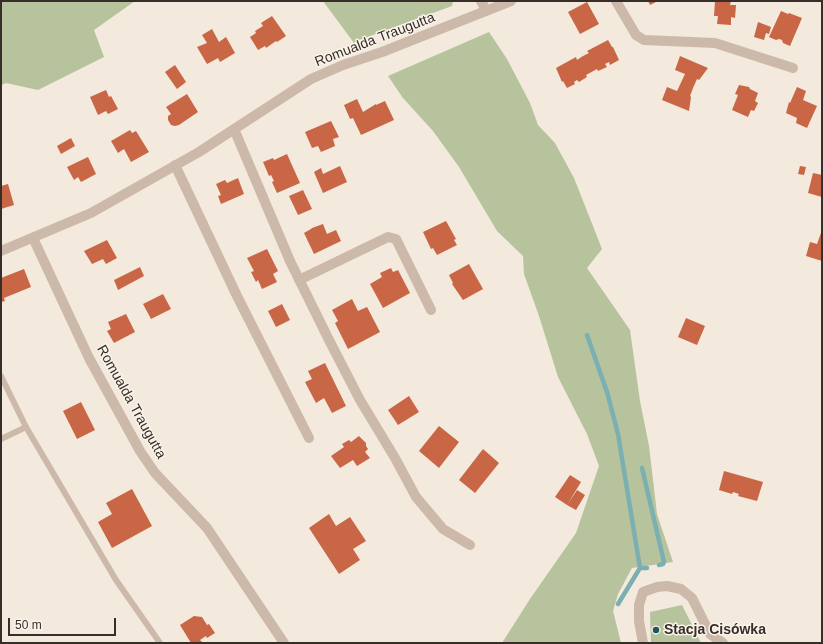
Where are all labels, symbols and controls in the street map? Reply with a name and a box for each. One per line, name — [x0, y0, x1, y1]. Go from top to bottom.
street label: Romualda Traugutta — [313, 9, 437, 71]
street label: Romualda Traugutta — [93, 342, 169, 462]
scale bar — [10, 610, 118, 636]
text: 50 m — [15, 618, 42, 632]
place label: Stacja Cisówka — [664, 622, 766, 638]
marker: Stacja Cisówka — [651, 625, 661, 635]

